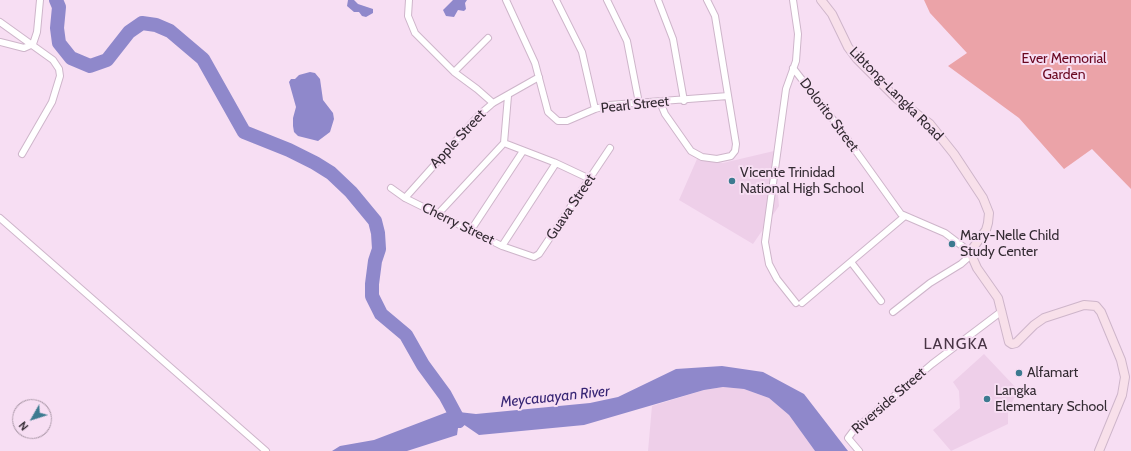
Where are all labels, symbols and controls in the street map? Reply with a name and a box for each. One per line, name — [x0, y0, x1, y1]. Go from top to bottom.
street label: Libtong-Langka Road — [846, 44, 946, 144]
park label: Ever Memorial Garden — [1022, 51, 1106, 84]
street label: Dolorito Street — [796, 75, 862, 155]
street label: Pearl Street — [600, 93, 670, 117]
street label: Apple Street — [427, 106, 489, 172]
place label: Vicente Trinidad National High School — [740, 165, 864, 198]
street label: Guava Street — [543, 171, 599, 243]
marker: Vicente Trinidad National High School — [727, 176, 737, 186]
street label: Cherry Street — [419, 199, 497, 249]
place label: Mary-Nelle Child Study Center — [960, 228, 1059, 260]
marker: Mary-Nelle Child Study Center — [947, 239, 957, 249]
district label: LANGKA — [924, 334, 988, 354]
street label: Riverside Street — [849, 364, 929, 438]
place label: Alfamart — [1027, 365, 1078, 381]
marker: Alfamart — [1014, 368, 1024, 378]
water label: Meycauayan River — [499, 382, 611, 412]
place label: Langka Elementary School — [995, 383, 1107, 416]
marker: Langka Elementary School — [982, 394, 992, 404]
north arrow — [12, 399, 52, 439]
text: N — [16, 418, 31, 433]

